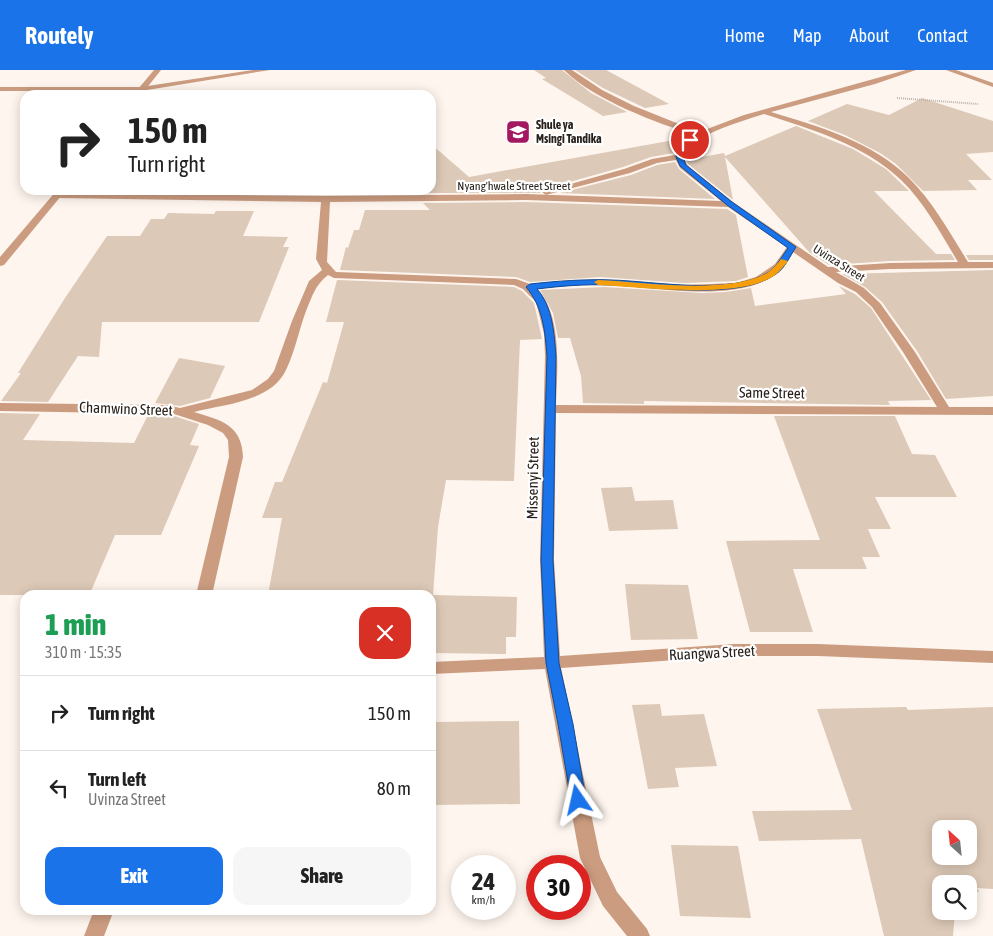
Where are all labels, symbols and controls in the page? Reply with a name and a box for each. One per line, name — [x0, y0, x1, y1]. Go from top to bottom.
text: Routely — [25, 22, 93, 49]
text: Home — [725, 25, 765, 46]
text: Map — [793, 25, 822, 46]
text: About — [850, 25, 889, 46]
text: Contact — [917, 25, 968, 46]
icon: right — [45, 110, 110, 175]
text: 150 m — [128, 110, 207, 150]
place label: Shule ya Msingi Tandika — [536, 118, 602, 146]
school or university icon: Shule ya Msingi Tandika — [505, 119, 531, 145]
pin — [669, 119, 711, 161]
icon: arrive — [676, 126, 704, 154]
text: Turn right — [128, 151, 205, 177]
street label: Nyang'hwale Street Street — [457, 179, 571, 193]
street label: Uvinza Street — [810, 242, 868, 285]
street label: Same Street — [739, 383, 805, 402]
street label: Chamwino Street — [79, 398, 173, 419]
street label: Missenyi Street — [523, 436, 542, 520]
text: 1 min — [45, 607, 106, 641]
button: close — [359, 607, 411, 659]
street label: Ruangwa Street — [668, 642, 755, 663]
text: 310 m · 15:35 — [45, 643, 122, 661]
icon: right — [45, 699, 73, 727]
text: Turn right — [88, 702, 155, 724]
text: 150 m — [368, 702, 411, 724]
text: Turn left — [88, 768, 146, 790]
position arrow — [551, 773, 603, 825]
icon: left — [45, 774, 73, 802]
text: 80 m — [377, 777, 411, 799]
text: Uvinza Street — [88, 790, 166, 808]
north arrow — [932, 820, 978, 865]
map controls — [932, 820, 977, 920]
button: Exit — [45, 847, 223, 905]
button: Share — [233, 847, 411, 905]
speed limit sign: 30 — [526, 855, 591, 920]
text: 24 — [472, 867, 495, 895]
button: search — [932, 875, 977, 920]
text: km/h — [472, 893, 495, 907]

